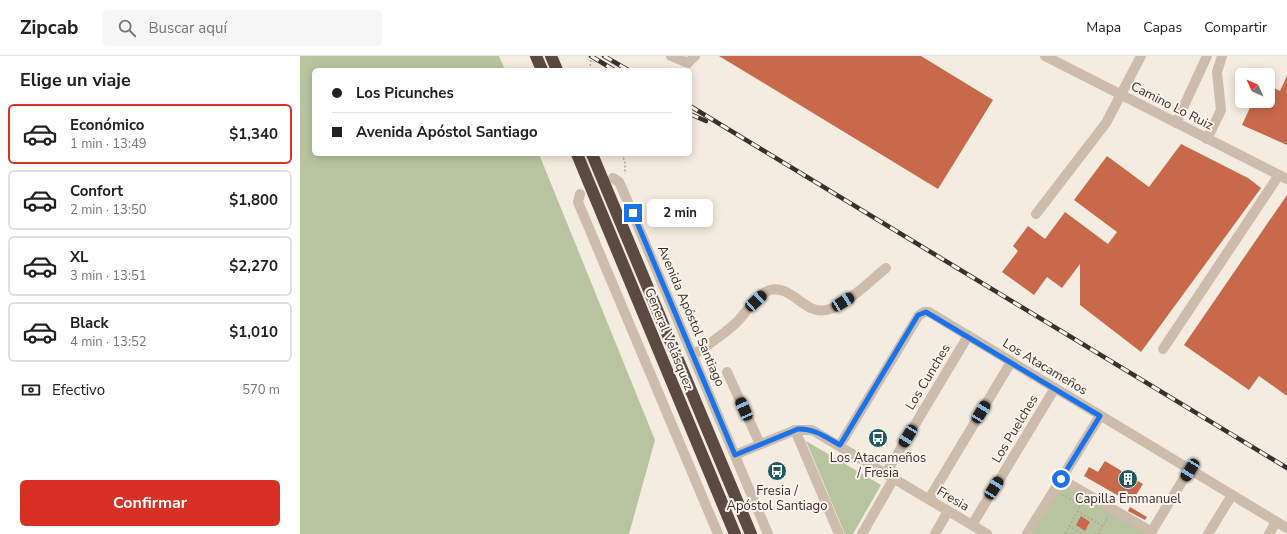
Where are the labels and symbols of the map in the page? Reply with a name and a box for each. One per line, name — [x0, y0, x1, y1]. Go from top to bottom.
north arrow — [1235, 68, 1275, 108]
street label: Camino Lo Ruiz — [1128, 78, 1216, 134]
callout: 2 min — [647, 199, 713, 227]
route end — [624, 204, 642, 222]
street label: Avenida Apóstol Santiago — [653, 243, 729, 389]
street label: General Velásquez — [640, 285, 698, 393]
car — [743, 288, 769, 314]
car — [830, 291, 856, 313]
street label: Los Atacameños — [999, 334, 1091, 400]
street label: Los Cunches — [901, 341, 955, 413]
street label: Los Puelches — [988, 392, 1042, 466]
car — [734, 396, 754, 422]
car — [970, 399, 992, 425]
car — [897, 423, 919, 449]
bus stop icon: Los Atacameños / Fresia — [867, 427, 889, 449]
place label: Los Atacameños / Fresia — [830, 449, 926, 482]
car — [1179, 457, 1201, 483]
bus stop icon: Fresia / Apóstol Santiago — [766, 460, 788, 482]
building icon: Capilla Emmanuel — [1117, 468, 1139, 490]
route start — [1052, 470, 1070, 488]
car — [983, 475, 1005, 501]
place label: Fresia / Apóstol Santiago — [727, 482, 827, 515]
street label: Fresia — [934, 482, 972, 516]
place label: Capilla Emmanuel — [1075, 490, 1181, 508]

